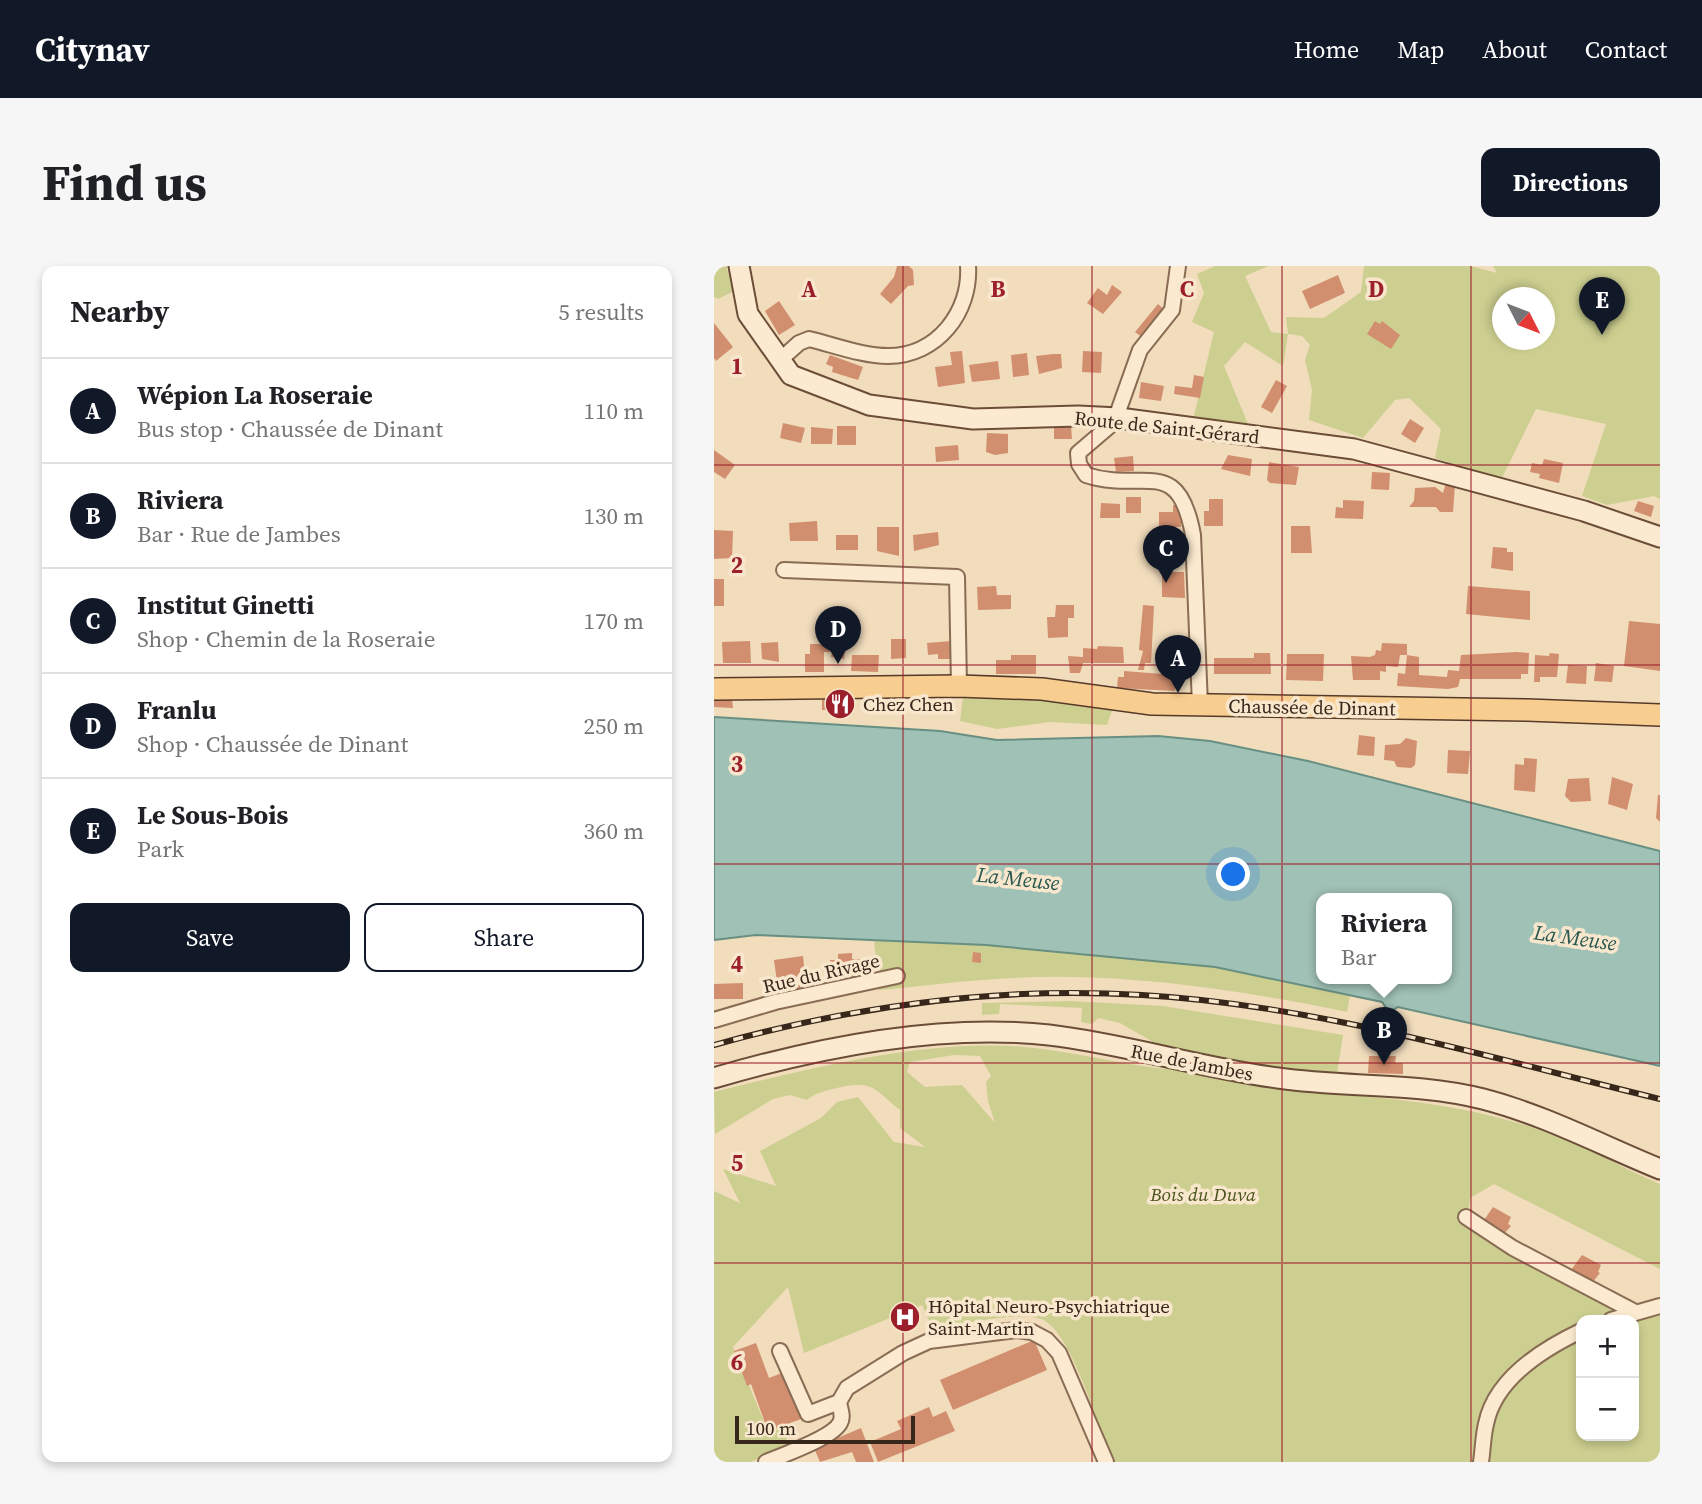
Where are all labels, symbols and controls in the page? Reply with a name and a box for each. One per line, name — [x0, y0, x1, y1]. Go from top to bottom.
text: Citynav — [35, 27, 150, 72]
text: Home — [1294, 33, 1359, 66]
text: Map — [1397, 33, 1444, 66]
text: About — [1482, 33, 1547, 66]
text: Contact — [1585, 33, 1667, 66]
button: Directions — [1481, 148, 1660, 217]
text: Find us — [42, 149, 207, 216]
text: A — [801, 273, 817, 305]
text: B — [991, 273, 1006, 305]
text: C — [1180, 273, 1194, 305]
text: D — [1368, 273, 1384, 305]
pin: E — [1579, 277, 1625, 335]
north arrow — [1492, 287, 1555, 350]
text: Nearby — [70, 291, 169, 332]
text: 5 results — [558, 296, 644, 328]
text: 1 — [731, 350, 743, 382]
text: Wépion La Roseraie — [137, 377, 373, 413]
text: A — [85, 395, 101, 427]
text: 110 m — [583, 395, 644, 427]
street label: Route de Saint-Gérard — [1073, 404, 1261, 450]
text: Bus stop · Chaussée de Dinant — [137, 413, 443, 445]
text: Riviera — [137, 482, 224, 518]
text: B — [86, 500, 100, 532]
text: 130 m — [583, 500, 644, 532]
text: Bar · Rue de Jambes — [137, 518, 341, 550]
pin: C — [1143, 525, 1189, 583]
text: 2 — [731, 549, 743, 581]
text: Institut Ginetti — [137, 587, 314, 623]
text: C — [86, 605, 100, 637]
text: 170 m — [583, 605, 644, 637]
pin: D — [815, 606, 861, 664]
text: Shop · Chemin de la Roseraie — [137, 623, 435, 655]
pin: A — [1155, 635, 1201, 693]
restaurant icon: Chez Chen — [823, 687, 857, 721]
place label: Chez Chen — [863, 691, 954, 717]
text: Franlu — [137, 692, 217, 728]
street label: Chaussée de Dinant — [1228, 693, 1397, 721]
text: D — [85, 710, 101, 742]
text: 250 m — [583, 710, 644, 742]
text: Shop · Chaussée de Dinant — [137, 728, 408, 760]
text: 3 — [731, 748, 743, 780]
text: Le Sous-Bois — [137, 797, 288, 833]
text: E — [86, 815, 100, 847]
text: 360 m — [583, 815, 644, 847]
text: Park — [137, 833, 184, 865]
your location — [1216, 857, 1250, 891]
water label: La Meuse — [974, 860, 1061, 897]
popup — [1316, 893, 1452, 984]
button: Save — [70, 903, 350, 972]
button: Share — [364, 903, 644, 972]
text: Riviera — [1341, 905, 1427, 941]
water label: La Meuse — [1531, 917, 1619, 958]
text: Bar — [1341, 941, 1377, 973]
street label: Rue du Rivage — [760, 947, 882, 999]
text: 4 — [731, 948, 743, 980]
pin: B — [1361, 1007, 1407, 1065]
street label: Rue de Jambes — [1129, 1037, 1255, 1087]
text: 5 — [731, 1147, 743, 1179]
park label: Bois du Duva — [1149, 1181, 1256, 1207]
place label: Hôpital Neuro-Psychiatrique Saint-Martin — [928, 1293, 1170, 1341]
hospital icon: Hôpital Neuro-Psychiatrique Saint-Martin — [888, 1300, 922, 1334]
map controls — [1576, 1315, 1639, 1441]
button: + — [1576, 1315, 1639, 1378]
text: 6 — [731, 1346, 743, 1378]
button: − — [1576, 1378, 1639, 1441]
scale bar — [735, 1413, 915, 1445]
text: 100 m — [746, 1415, 796, 1441]

